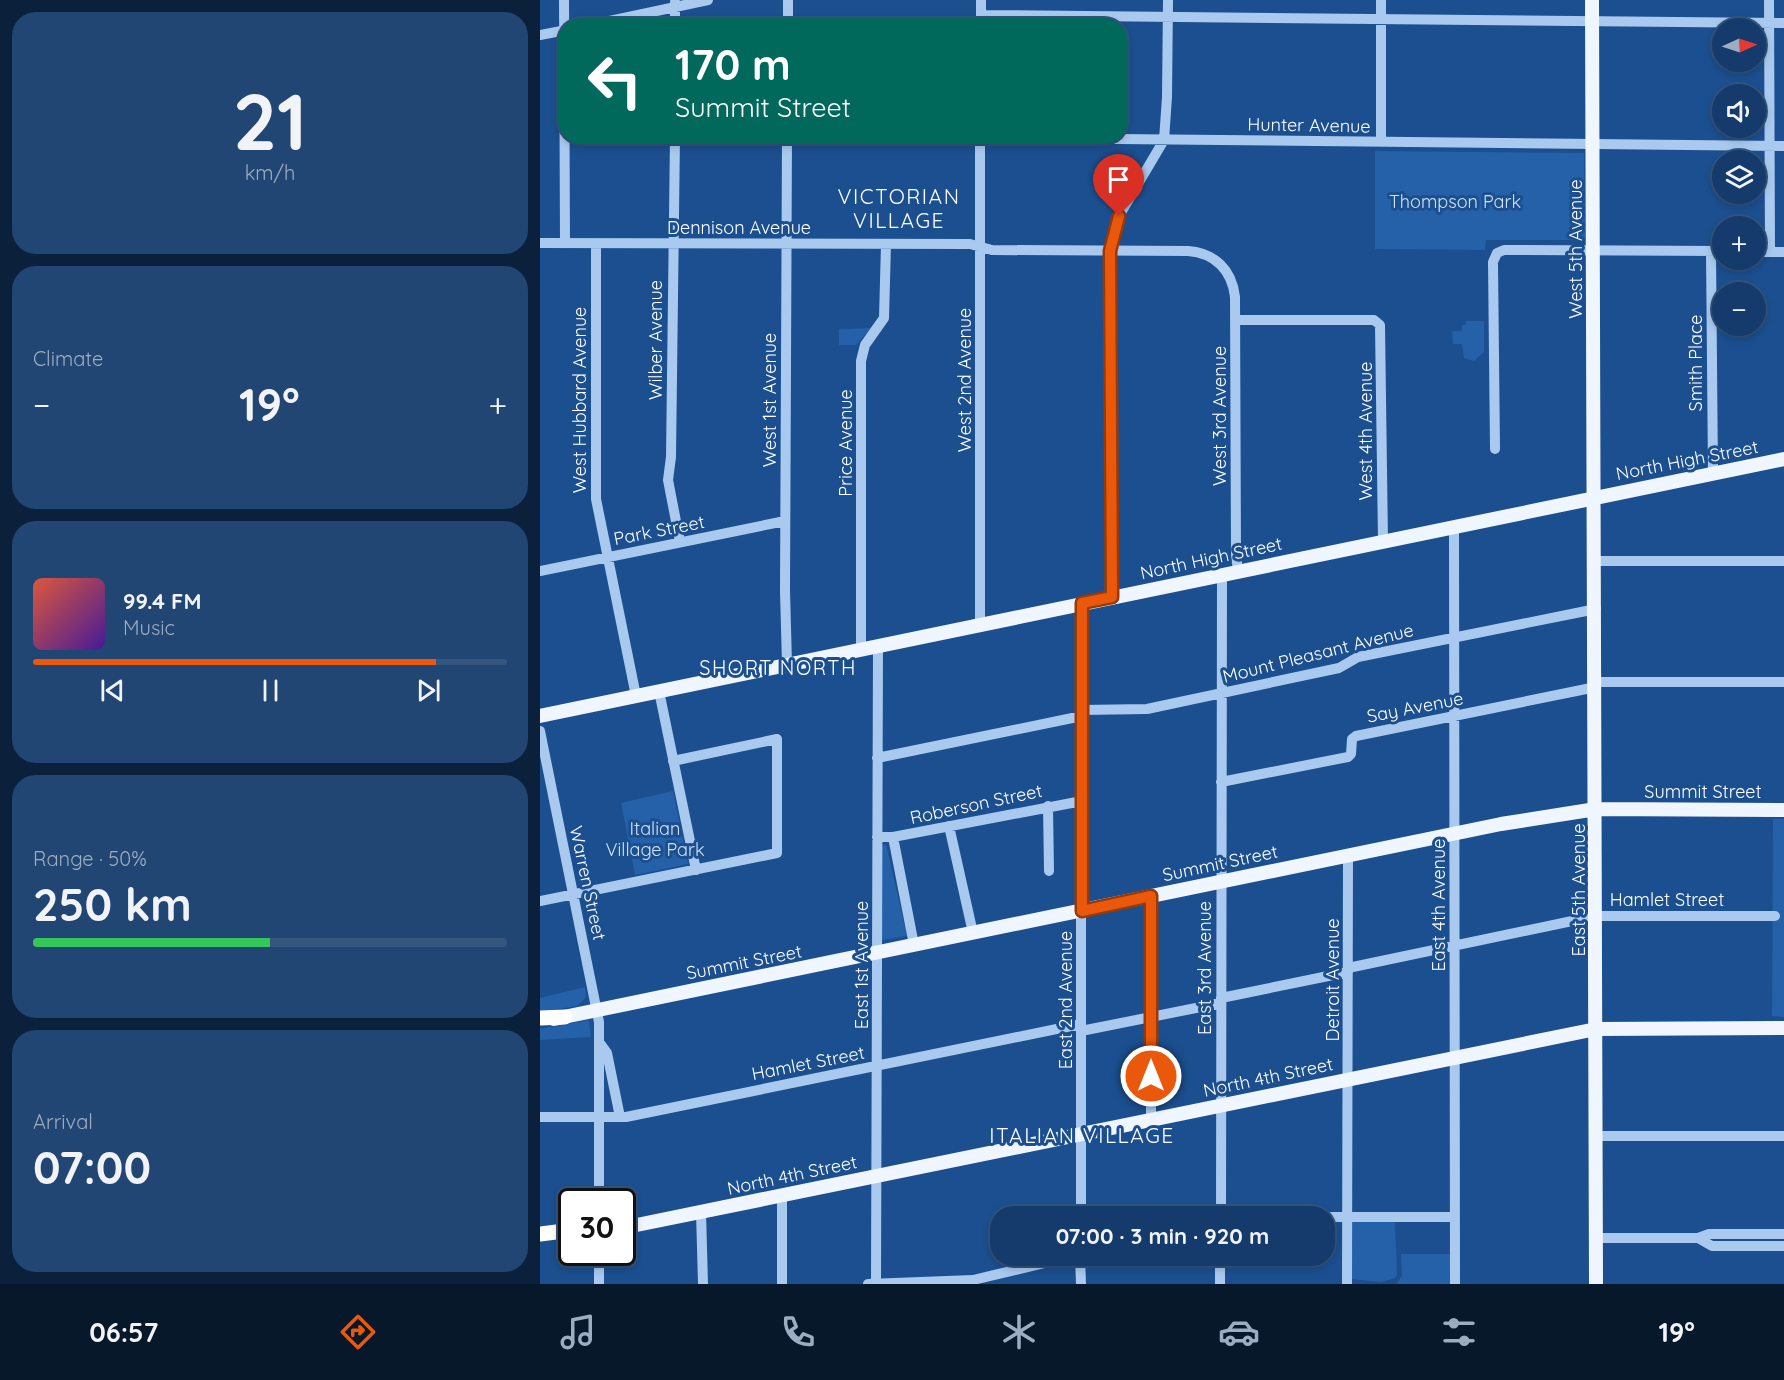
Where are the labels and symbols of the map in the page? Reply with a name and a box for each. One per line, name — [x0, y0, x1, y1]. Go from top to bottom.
north arrow — [1712, 18, 1766, 72]
street label: Hunter Avenue — [1247, 112, 1371, 138]
pin — [1093, 154, 1144, 216]
street label: West 5th Avenue — [1564, 179, 1587, 319]
district label: VICTORIAN VILLAGE — [838, 183, 960, 233]
park label: Thompson Park — [1389, 190, 1521, 213]
street label: Dennison Avenue — [667, 216, 811, 239]
street label: Wilber Avenue — [644, 280, 667, 400]
street label: West Hubbard Avenue — [568, 307, 591, 493]
street label: West 2nd Avenue — [953, 308, 976, 452]
street label: Smith Place — [1684, 315, 1707, 411]
street label: West 1st Avenue — [758, 333, 781, 467]
street label: West 3rd Avenue — [1208, 346, 1231, 486]
street label: West 4th Avenue — [1354, 361, 1377, 501]
street label: Price Avenue — [834, 389, 857, 497]
street label: North High Street — [1614, 435, 1760, 485]
street label: Park Street — [612, 510, 706, 550]
street label: North High Street — [1138, 532, 1284, 584]
street label: Mount Pleasant Avenue — [1220, 618, 1416, 688]
district label: SHORT NORTH — [699, 655, 857, 680]
street label: Say Avenue — [1365, 686, 1465, 728]
street label: Roberson Street — [908, 779, 1044, 829]
street label: Summit Street — [1644, 780, 1762, 803]
park label: Italian Village Park — [605, 817, 705, 861]
street label: East 5th Avenue — [1567, 823, 1590, 957]
street label: Warren Street — [565, 824, 611, 942]
street label: East 4th Avenue — [1427, 839, 1450, 971]
street label: Summit Street — [1160, 840, 1280, 886]
street label: Hamlet Street — [1610, 888, 1724, 911]
street label: East 1st Avenue — [850, 901, 873, 1029]
street label: East 3rd Avenue — [1193, 901, 1216, 1035]
street label: Detroit Avenue — [1321, 918, 1344, 1042]
street label: East 2nd Avenue — [1054, 931, 1077, 1069]
street label: Summit Street — [684, 940, 804, 984]
street label: Hamlet Street — [750, 1041, 866, 1085]
position arrow — [1119, 1044, 1183, 1108]
street label: North 4th Street — [1201, 1052, 1335, 1102]
district label: ITALIAN VILLAGE — [989, 1122, 1175, 1148]
street label: North 4th Street — [725, 1150, 859, 1200]
speed limit sign: 30 — [558, 1188, 636, 1266]

